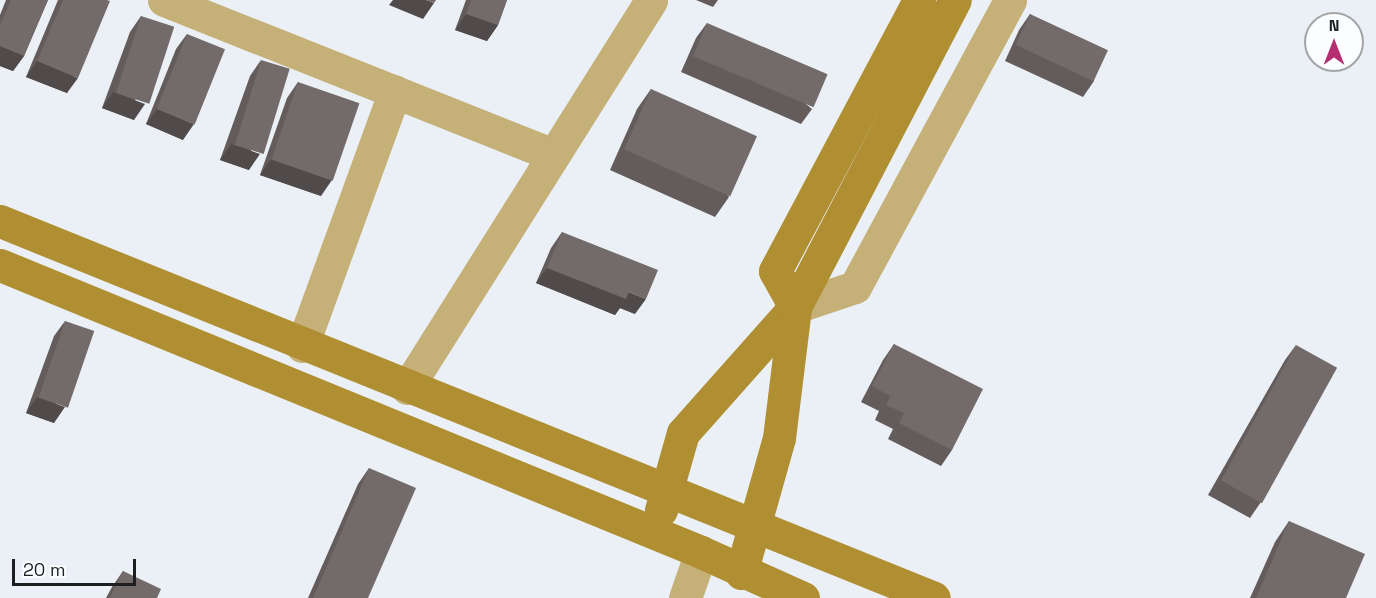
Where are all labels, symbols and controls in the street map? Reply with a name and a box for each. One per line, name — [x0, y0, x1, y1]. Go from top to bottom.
north arrow — [1304, 12, 1364, 72]
text: N — [1329, 15, 1339, 36]
scale bar — [15, 547, 140, 585]
text: 20 m — [23, 558, 66, 581]

